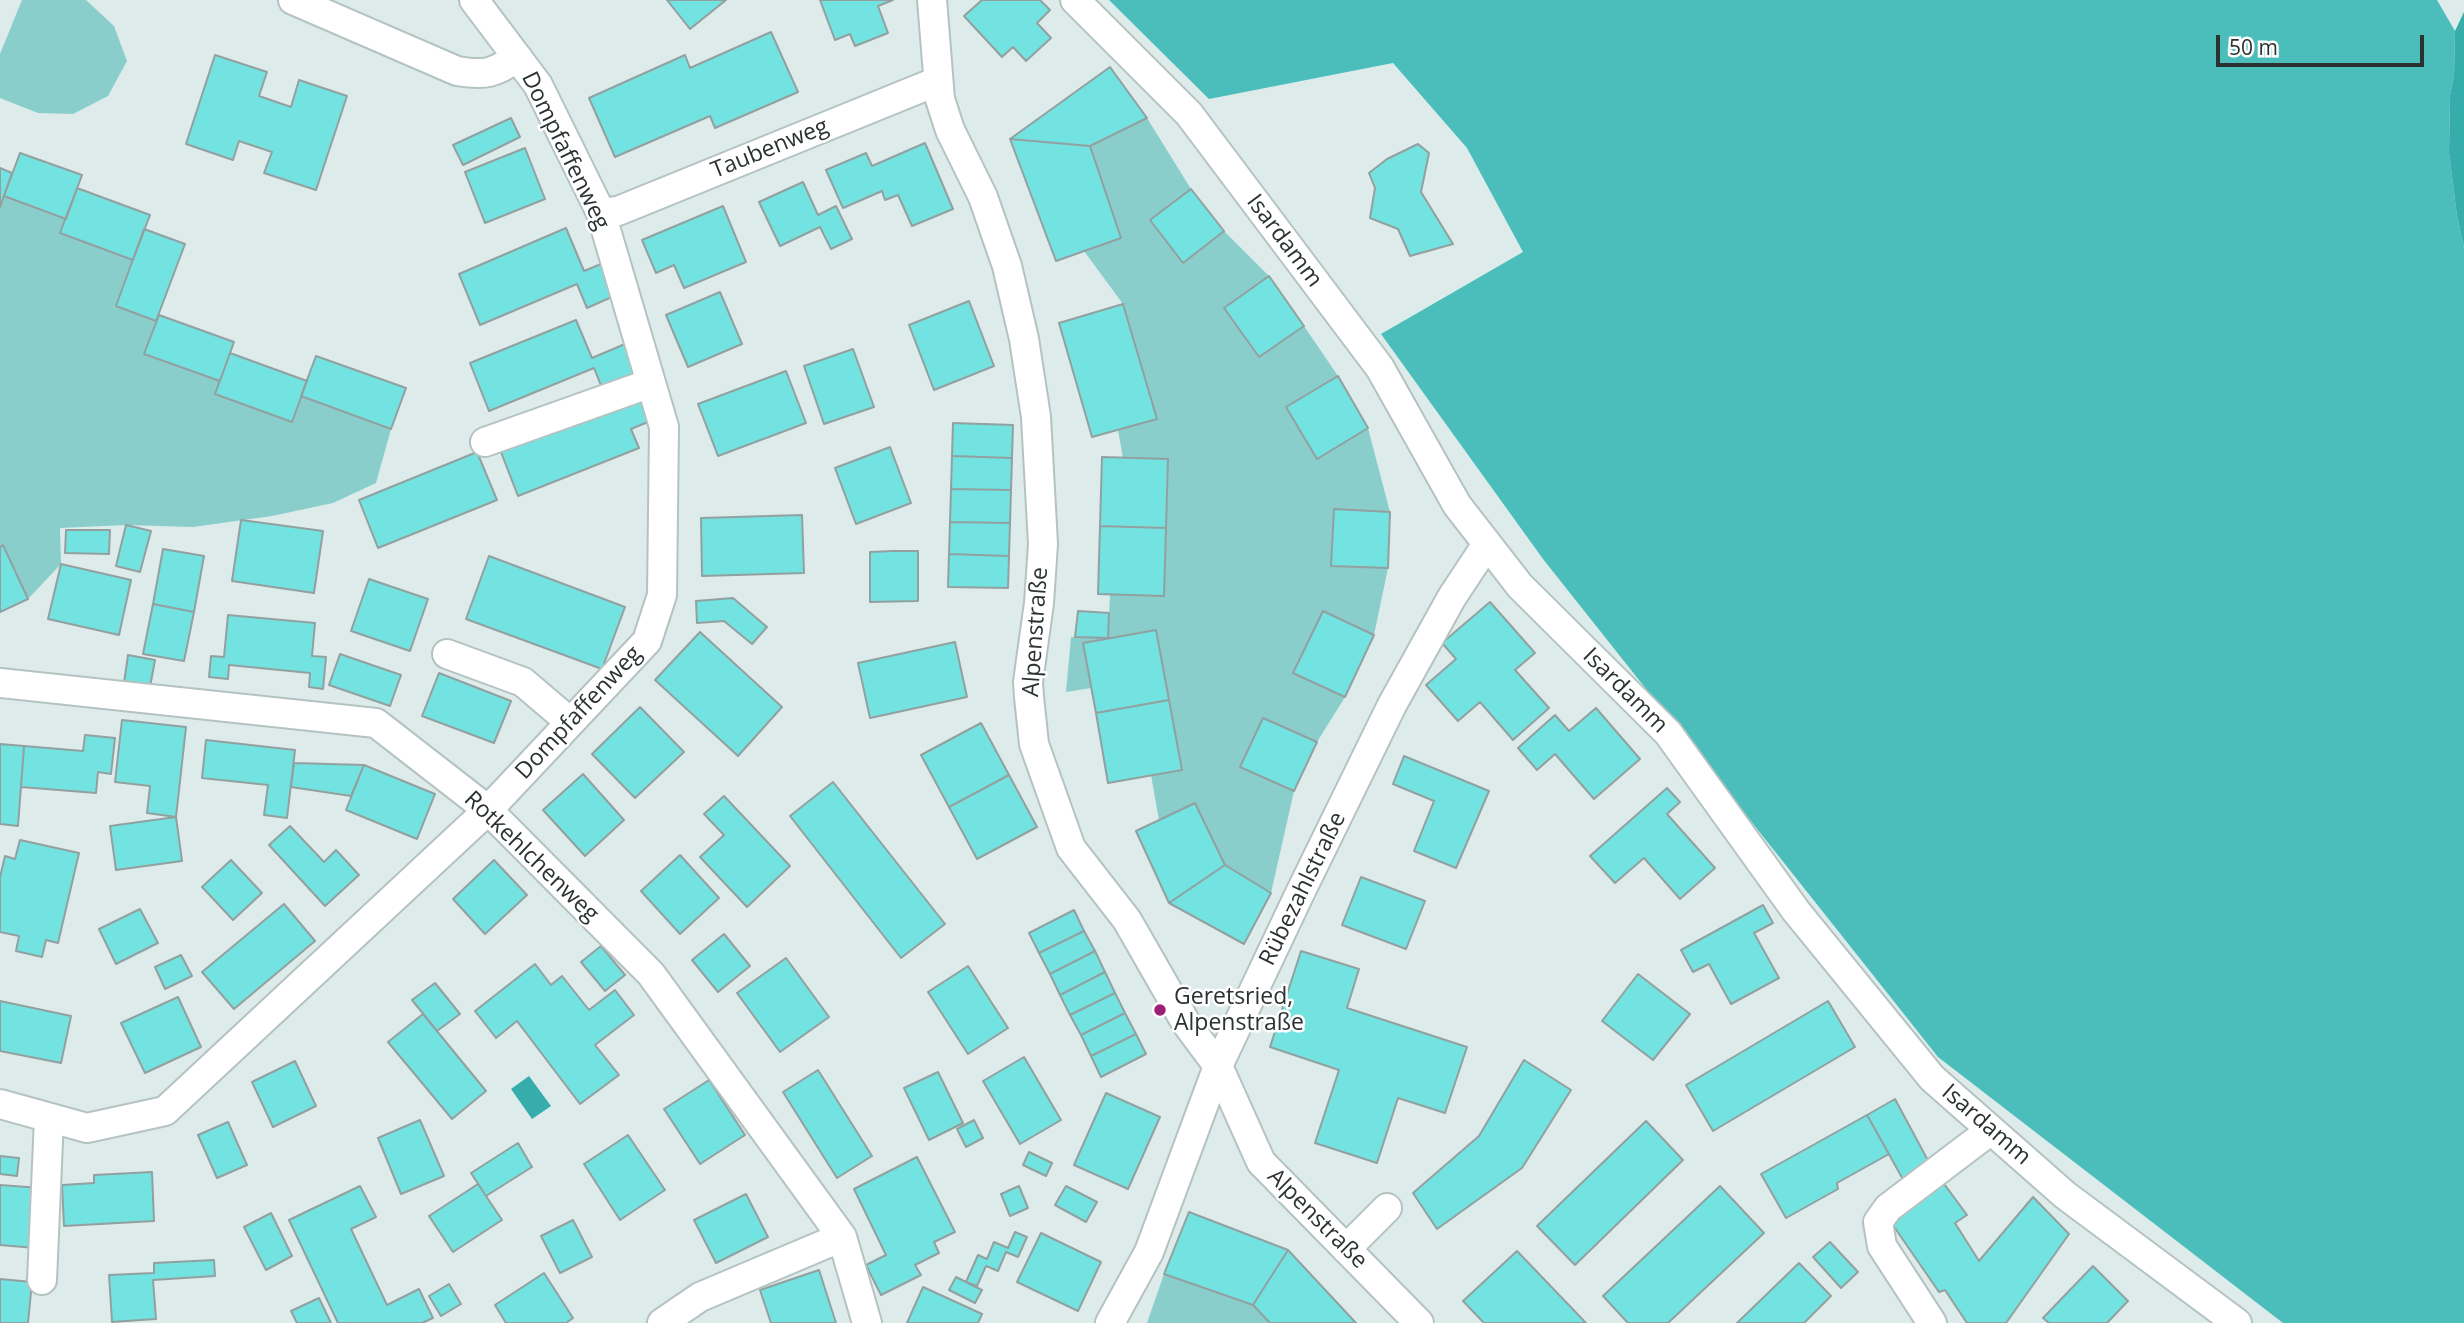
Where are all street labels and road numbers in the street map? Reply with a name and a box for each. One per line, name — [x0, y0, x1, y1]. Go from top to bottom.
street label: Dompfaffenweg — [515, 68, 615, 234]
street label: Taubenweg — [707, 113, 833, 185]
street label: Isardamm — [1240, 189, 1328, 293]
street label: Alpenstraße — [1018, 566, 1054, 698]
street label: Dompfaffenweg — [510, 641, 648, 785]
street label: Isardamm — [1577, 643, 1673, 739]
street label: Rotkehlchenweg — [458, 786, 604, 928]
street label: Rübezahlstraße — [1254, 808, 1352, 970]
street label: Isardamm — [1936, 1079, 2036, 1171]
street label: Alpenstraße — [1261, 1163, 1373, 1275]

